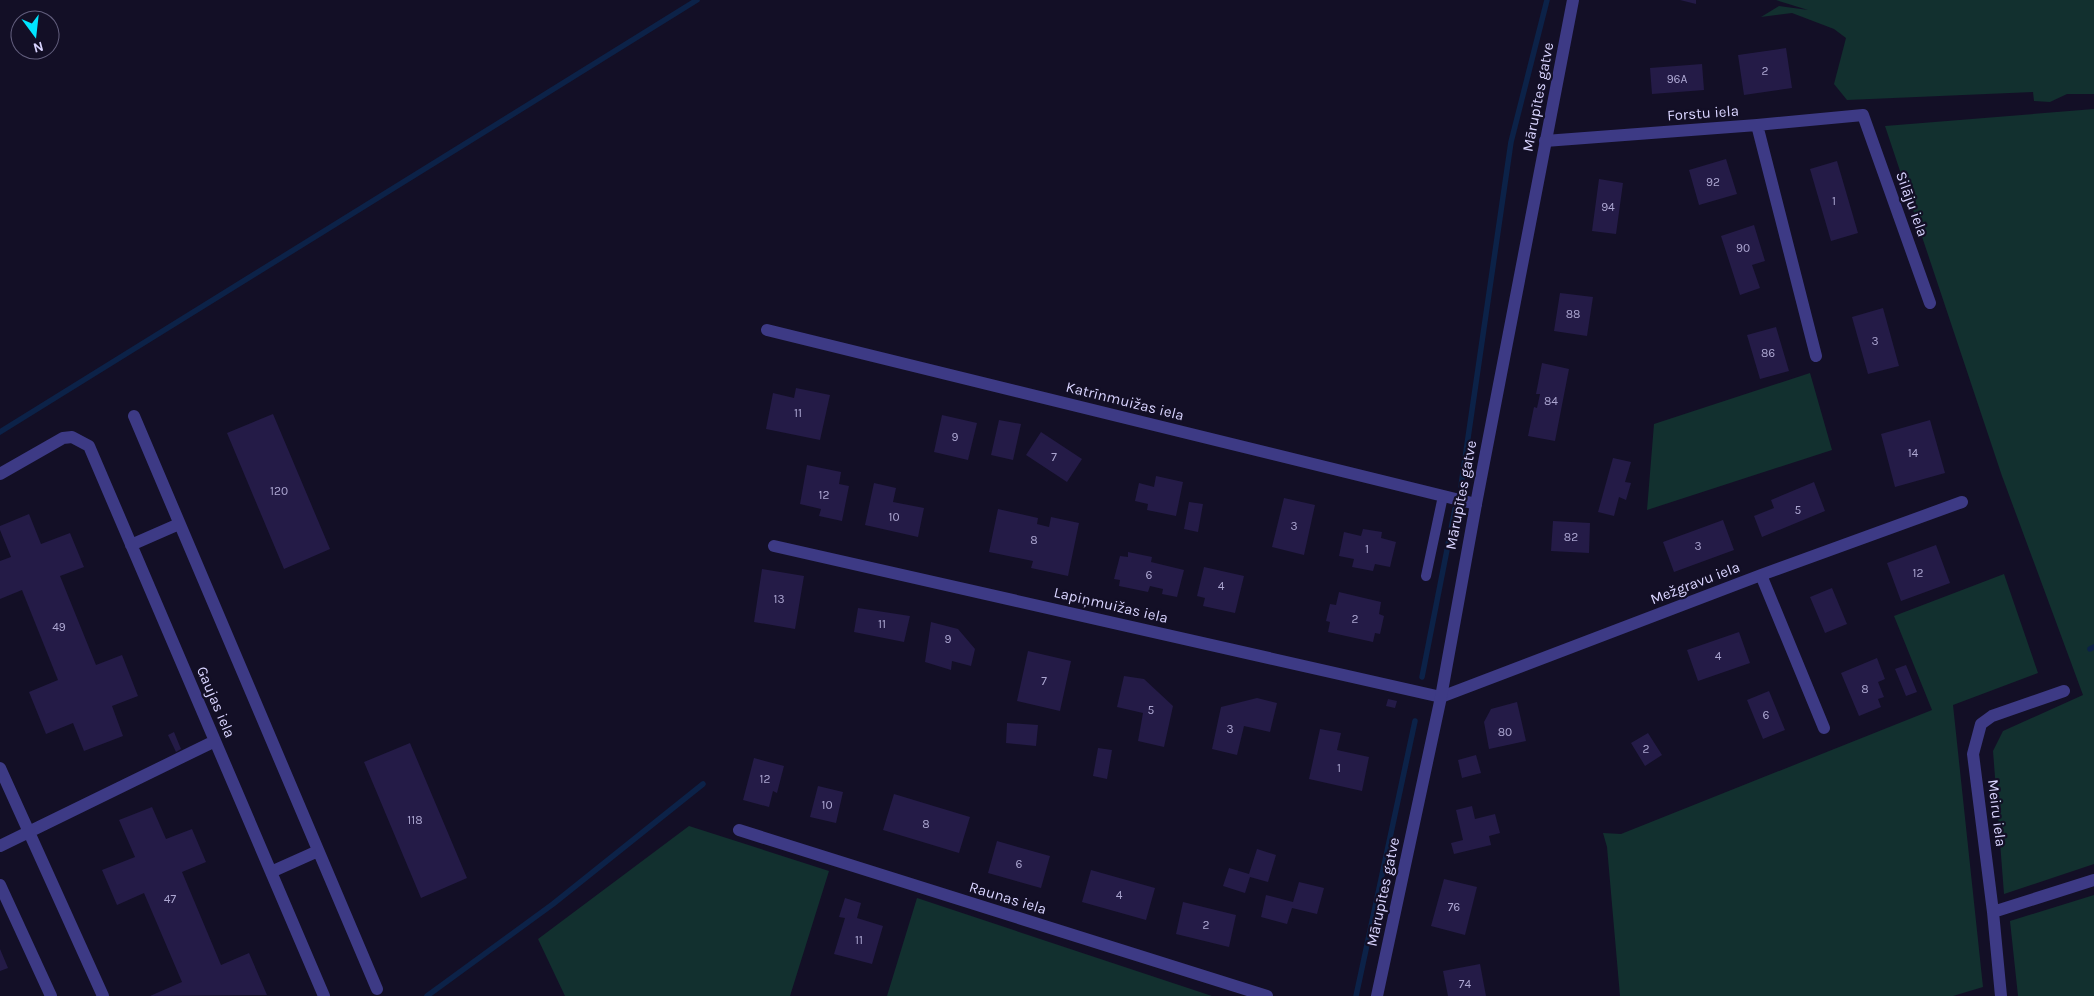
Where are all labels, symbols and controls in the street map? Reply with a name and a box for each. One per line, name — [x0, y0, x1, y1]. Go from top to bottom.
north arrow — [10, 10, 60, 60]
text: N — [31, 38, 45, 57]
street label: Mārupītes gatve — [1519, 41, 1557, 153]
house number: 2 — [1762, 64, 1769, 78]
house number: 96A — [1667, 72, 1687, 86]
street label: Forstu iela — [1667, 102, 1739, 124]
street label: Silāju iela — [1892, 169, 1932, 239]
house number: 92 — [1706, 175, 1720, 189]
house number: 1 — [1832, 194, 1836, 208]
house number: 94 — [1601, 200, 1615, 214]
house number: 90 — [1736, 241, 1750, 255]
house number: 88 — [1566, 307, 1580, 321]
house number: 3 — [1871, 334, 1879, 348]
house number: 86 — [1761, 346, 1775, 360]
street label: Katrīnmuižas iela — [1064, 378, 1186, 424]
house number: 84 — [1544, 394, 1558, 408]
house number: 11 — [794, 406, 802, 420]
house number: 9 — [952, 430, 959, 444]
street label: Mārupītes gatve — [1442, 439, 1480, 551]
house number: 14 — [1908, 446, 1919, 460]
house number: 7 — [1051, 450, 1057, 464]
house number: 120 — [270, 484, 288, 498]
house number: 12 — [819, 488, 830, 502]
house number: 5 — [1795, 503, 1802, 517]
house number: 10 — [888, 510, 900, 524]
house number: 3 — [1290, 519, 1298, 533]
house number: 82 — [1564, 530, 1578, 544]
house number: 8 — [1030, 533, 1038, 547]
house number: 3 — [1694, 539, 1702, 553]
house number: 1 — [1365, 542, 1369, 556]
street label: Mežgravu iela — [1648, 558, 1742, 608]
house number: 12 — [1913, 566, 1924, 580]
house number: 6 — [1146, 568, 1153, 582]
house number: 4 — [1218, 579, 1225, 593]
street label: Lapiņmuižas iela — [1052, 583, 1170, 627]
house number: 13 — [773, 592, 785, 606]
house number: 2 — [1352, 612, 1359, 626]
house number: 11 — [878, 617, 886, 631]
house number: 49 — [52, 620, 66, 634]
house number: 9 — [945, 632, 952, 646]
house number: 4 — [1715, 649, 1722, 663]
street label: Gaujas iela — [193, 663, 239, 741]
house number: 7 — [1041, 674, 1047, 688]
house number: 8 — [1861, 682, 1869, 696]
house number: 5 — [1148, 703, 1155, 717]
house number: 6 — [1763, 708, 1770, 722]
house number: 3 — [1226, 722, 1234, 736]
house number: 80 — [1498, 725, 1512, 739]
house number: 2 — [1643, 742, 1650, 756]
house number: 1 — [1337, 761, 1341, 775]
house number: 12 — [760, 772, 771, 786]
street label: Meiru iela — [1984, 778, 2010, 848]
house number: 10 — [821, 798, 833, 812]
house number: 118 — [407, 813, 423, 827]
house number: 8 — [922, 817, 930, 831]
street label: Mārupītes gatve — [1363, 836, 1403, 948]
house number: 6 — [1016, 857, 1023, 871]
street label: Raunas iela — [967, 878, 1049, 918]
house number: 4 — [1116, 888, 1123, 902]
house number: 47 — [164, 892, 177, 906]
house number: 76 — [1448, 900, 1460, 914]
house number: 2 — [1203, 918, 1210, 932]
house number: 11 — [855, 933, 863, 947]
house number: 74 — [1459, 977, 1471, 991]

